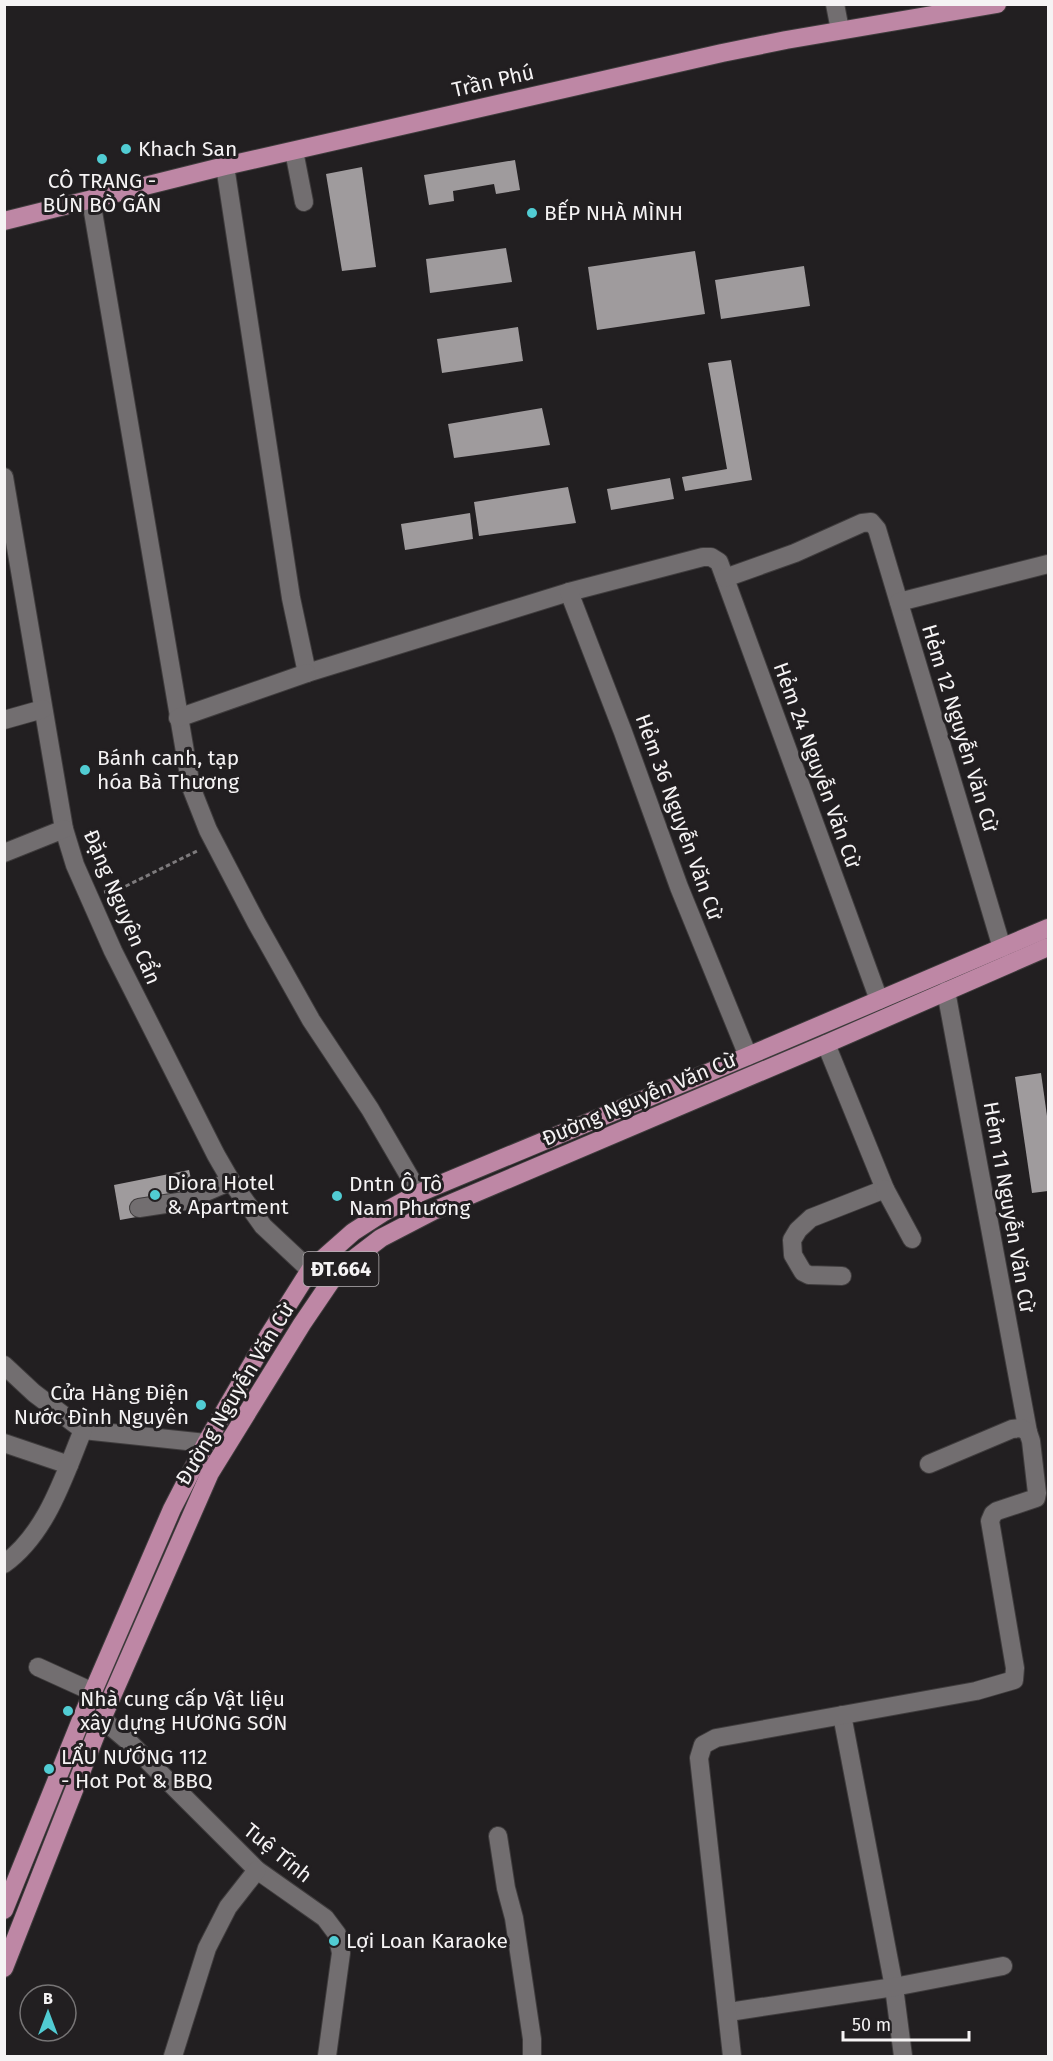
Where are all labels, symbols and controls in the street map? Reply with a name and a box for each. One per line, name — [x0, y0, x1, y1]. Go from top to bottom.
street label: Trần Phú — [450, 59, 536, 103]
place label: Khach San — [138, 136, 237, 162]
marker: Khach San — [119, 142, 133, 156]
marker: CÔ TRANG - BÚN BÒ GÂN — [95, 152, 109, 166]
place label: CÔ TRANG - BÚN BÒ GÂN — [42, 168, 162, 218]
place label: BẾP NHÀ MÌNH — [544, 198, 683, 226]
marker: BẾP NHÀ MÌNH — [525, 206, 539, 220]
street label: Hẻm 12 Nguyễn Văn Cừ — [916, 621, 1004, 835]
street label: Hẻm 24 Nguyễn Văn Cừ — [768, 659, 866, 872]
street label: Hẻm 36 Nguyễn Văn Cừ — [630, 710, 729, 924]
place label: Bánh canh, tạp hóa Bà Thương — [97, 745, 239, 795]
marker: Bánh canh, tạp hóa Bà Thương — [78, 763, 92, 777]
street label: Đặng Nguyên Cẩn — [78, 825, 167, 988]
street label: Đường Nguyễn Văn Cừ — [538, 1046, 740, 1152]
street label: Hẻm 11 Nguyễn Văn Cừ — [978, 1099, 1040, 1315]
place label: Diora Hotel & Apartment — [167, 1170, 289, 1220]
place label: Dntn Ô Tô Nam Phương — [349, 1171, 470, 1221]
marker: Diora Hotel & Apartment — [148, 1188, 162, 1202]
marker: Dntn Ô Tô Nam Phương — [330, 1189, 344, 1203]
road number: ĐT.664 — [304, 1252, 378, 1286]
street label: Đường Nguyễn Văn Cừ — [170, 1298, 300, 1490]
place label: Cửa Hàng Điện Nước Đình Nguyên — [14, 1380, 189, 1430]
marker: Cửa Hàng Điện Nước Đình Nguyên — [194, 1398, 208, 1412]
place label: Nhà cung cấp Vật liệu xây dựng HƯƠNG SƠN — [80, 1686, 288, 1736]
marker: Nhà cung cấp Vật liệu xây dựng HƯƠNG SƠN — [61, 1704, 75, 1718]
place label: LẨU NƯỚNG 112 - Hot Pot & BBQ — [61, 1742, 213, 1794]
marker: LẨU NƯỚNG 112 - Hot Pot & BBQ — [42, 1762, 56, 1776]
street label: Tuệ Tĩnh — [238, 1818, 318, 1888]
place label: Lợi Loan Karaoke — [346, 1928, 508, 1954]
marker: Lợi Loan Karaoke — [327, 1934, 341, 1948]
north arrow — [18, 1983, 78, 2043]
text: B — [43, 1989, 53, 2008]
scale bar — [843, 2004, 969, 2042]
text: 50 m — [852, 2014, 891, 2036]

